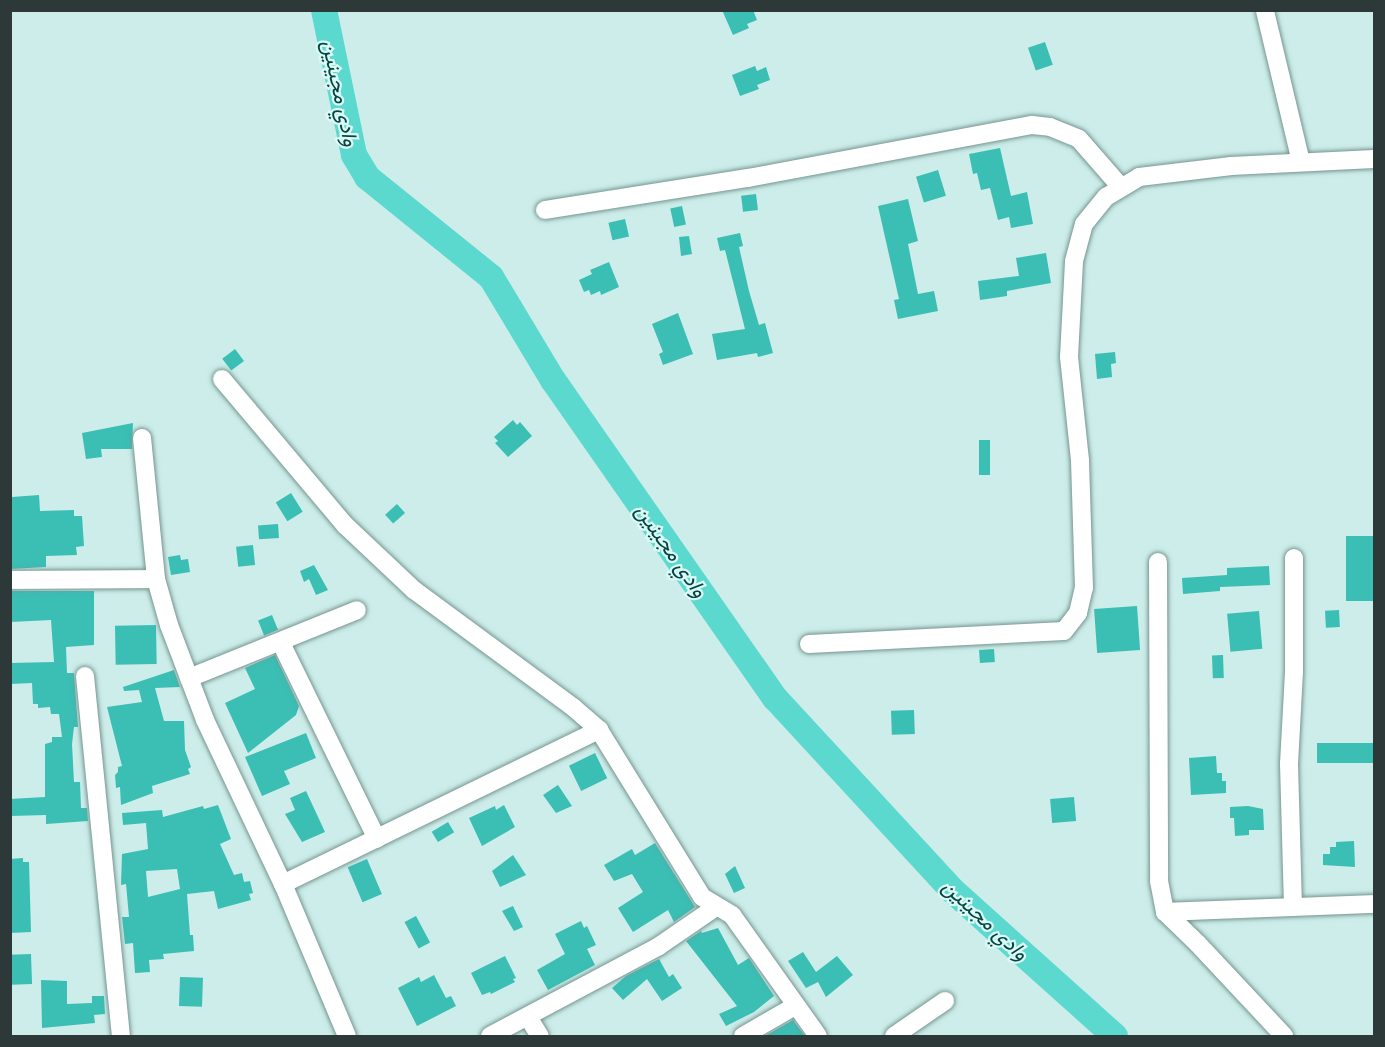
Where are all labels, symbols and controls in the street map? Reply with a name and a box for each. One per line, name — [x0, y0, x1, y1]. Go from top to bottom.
water label: وادي مجينين — [317, 38, 365, 148]
water label: وادي مجينين — [631, 499, 713, 601]
water label: وادي مجينين — [938, 873, 1034, 965]

